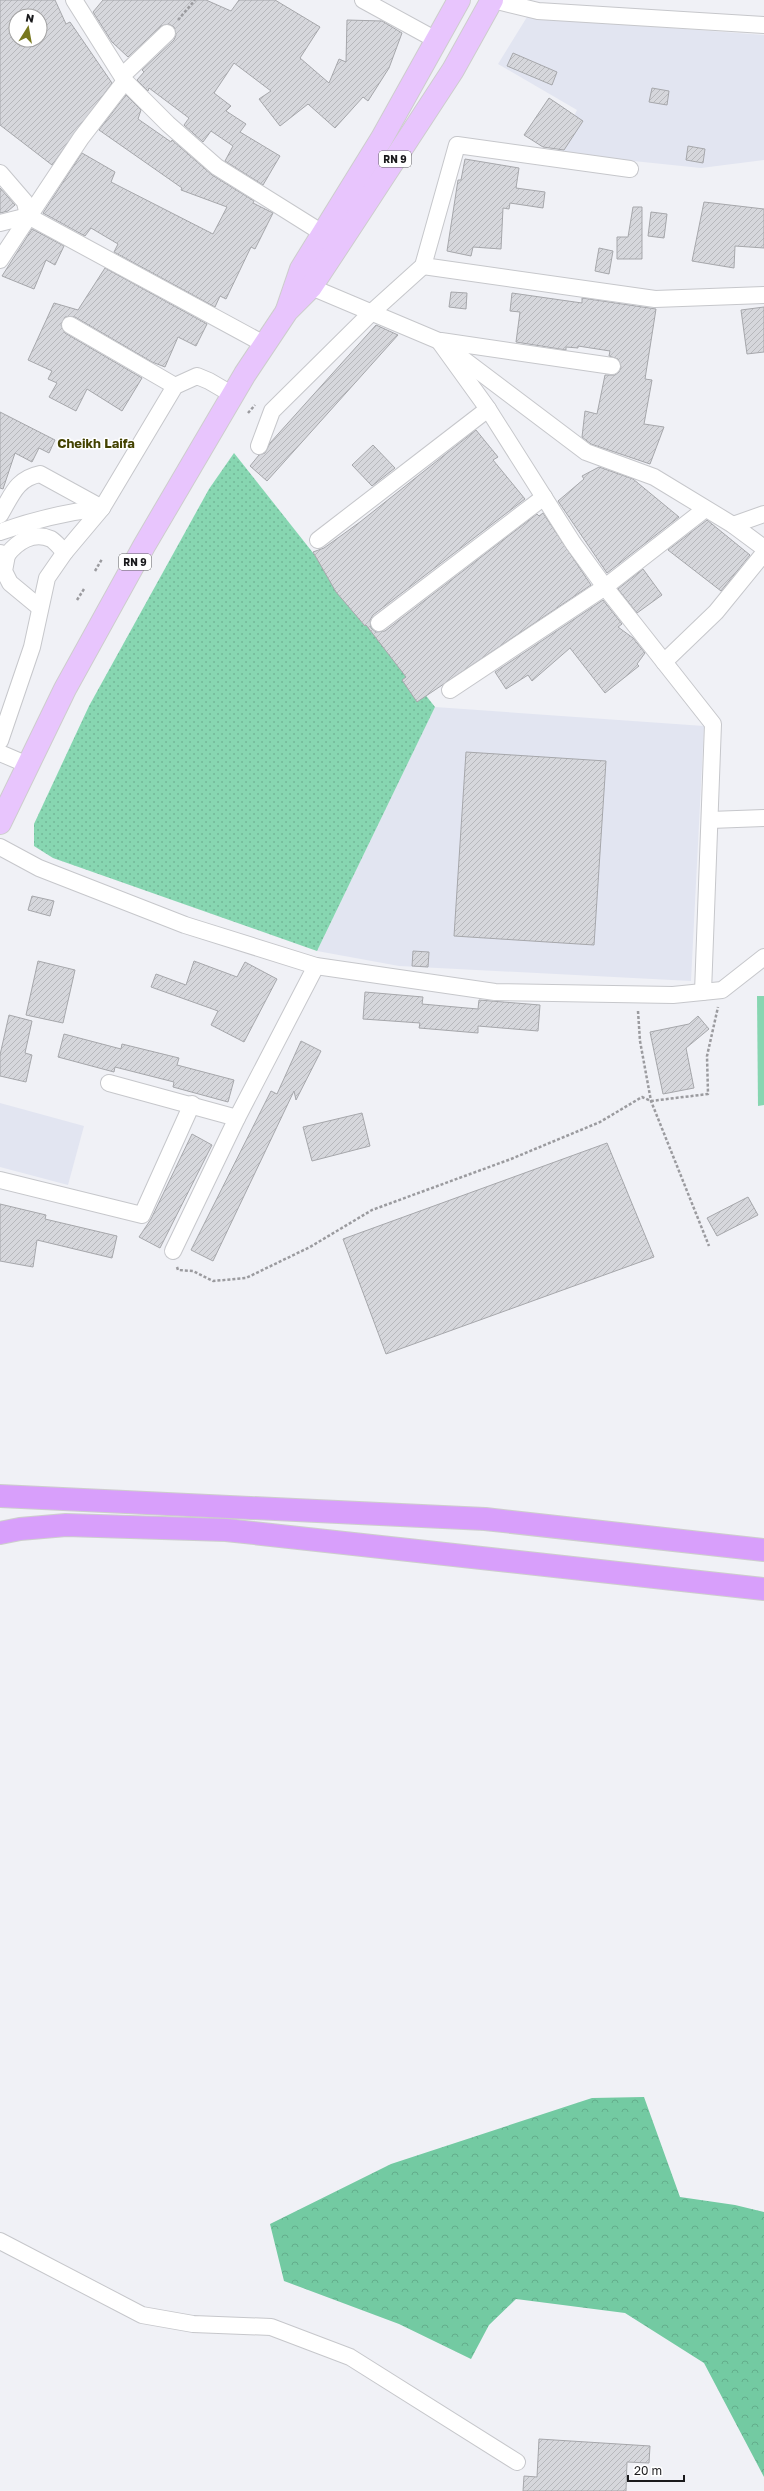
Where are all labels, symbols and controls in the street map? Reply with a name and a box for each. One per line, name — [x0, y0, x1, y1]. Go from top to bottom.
north arrow — [8, 8, 48, 48]
text: N — [25, 11, 35, 25]
road number: RN 9 — [379, 151, 411, 167]
district label: Cheikh Laifa — [57, 435, 135, 451]
road number: RN 9 — [119, 554, 151, 570]
scale bar — [628, 2457, 684, 2483]
text: 20 m — [634, 2463, 662, 2478]

